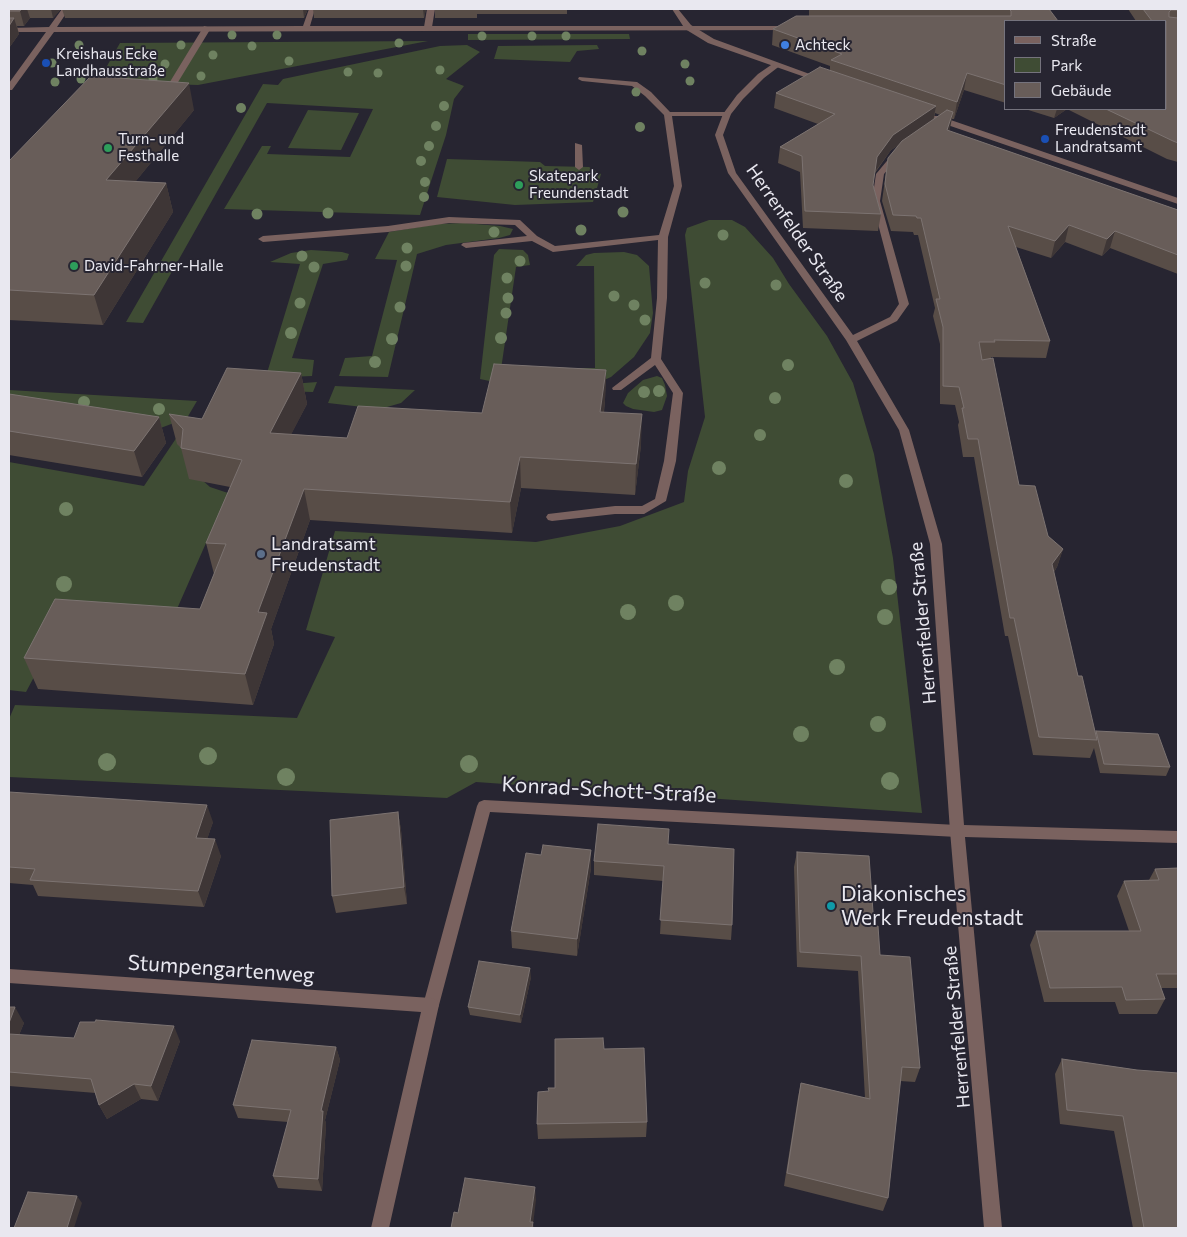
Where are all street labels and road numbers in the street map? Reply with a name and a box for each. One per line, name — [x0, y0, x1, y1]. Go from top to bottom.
street label: Herrenfelder Straße — [741, 160, 853, 306]
street label: Herrenfelder Straße — [905, 541, 941, 705]
street label: Konrad-Schott-Straße — [501, 772, 717, 808]
street label: Herrenfelder Straße — [939, 945, 975, 1109]
street label: Stumpengartenweg — [127, 950, 315, 988]

